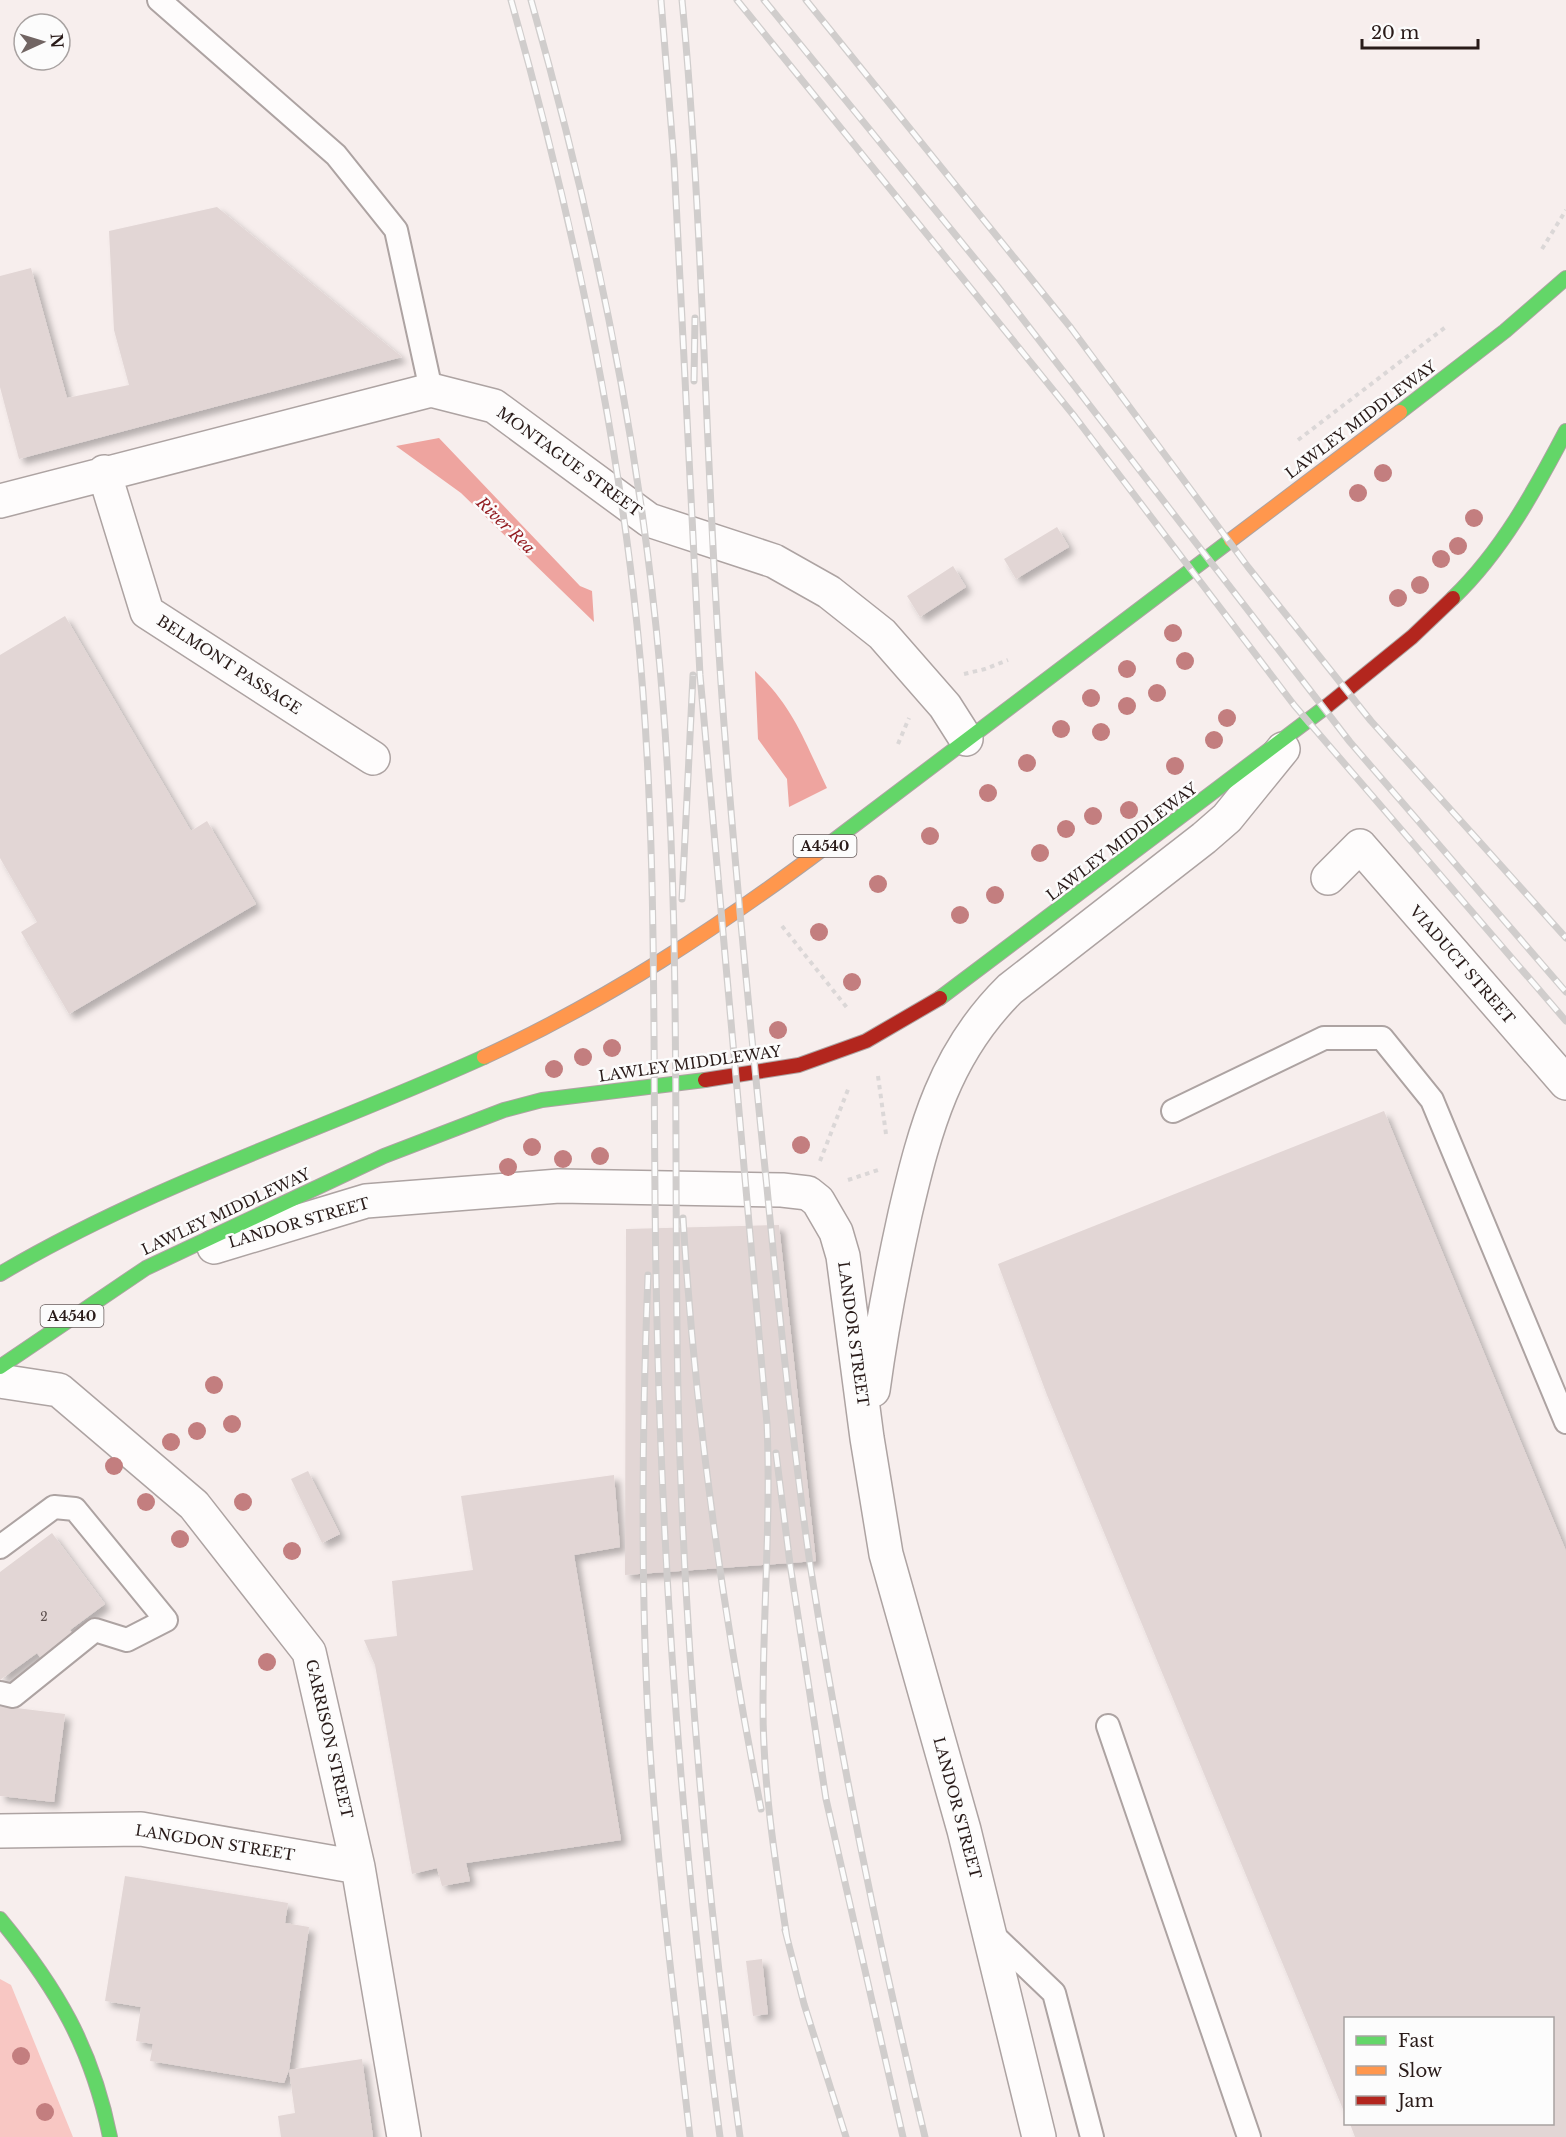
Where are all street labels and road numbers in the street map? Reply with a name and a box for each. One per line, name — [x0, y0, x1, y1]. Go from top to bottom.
street label: LAWLEY MIDDLEWAY — [1281, 356, 1441, 483]
street label: MONTAGUE STREET — [493, 403, 645, 521]
street label: BELMONT PASSAGE — [154, 611, 305, 718]
street label: LAWLEY MIDDLEWAY — [1042, 778, 1202, 905]
road number: A4540 — [794, 835, 856, 857]
street label: VIADUCT STREET — [1405, 901, 1519, 1028]
street label: LAWLEY MIDDLEWAY — [597, 1041, 783, 1086]
street label: LAWLEY MIDDLEWAY — [138, 1164, 314, 1259]
street label: LANDOR STREET — [226, 1193, 372, 1252]
street label: LANDOR STREET — [834, 1260, 873, 1408]
road number: A4540 — [40, 1305, 104, 1327]
street label: GARRISON STREET — [302, 1657, 357, 1820]
street label: LANDOR STREET — [929, 1735, 986, 1881]
street label: LANGDON STREET — [134, 1821, 296, 1865]

